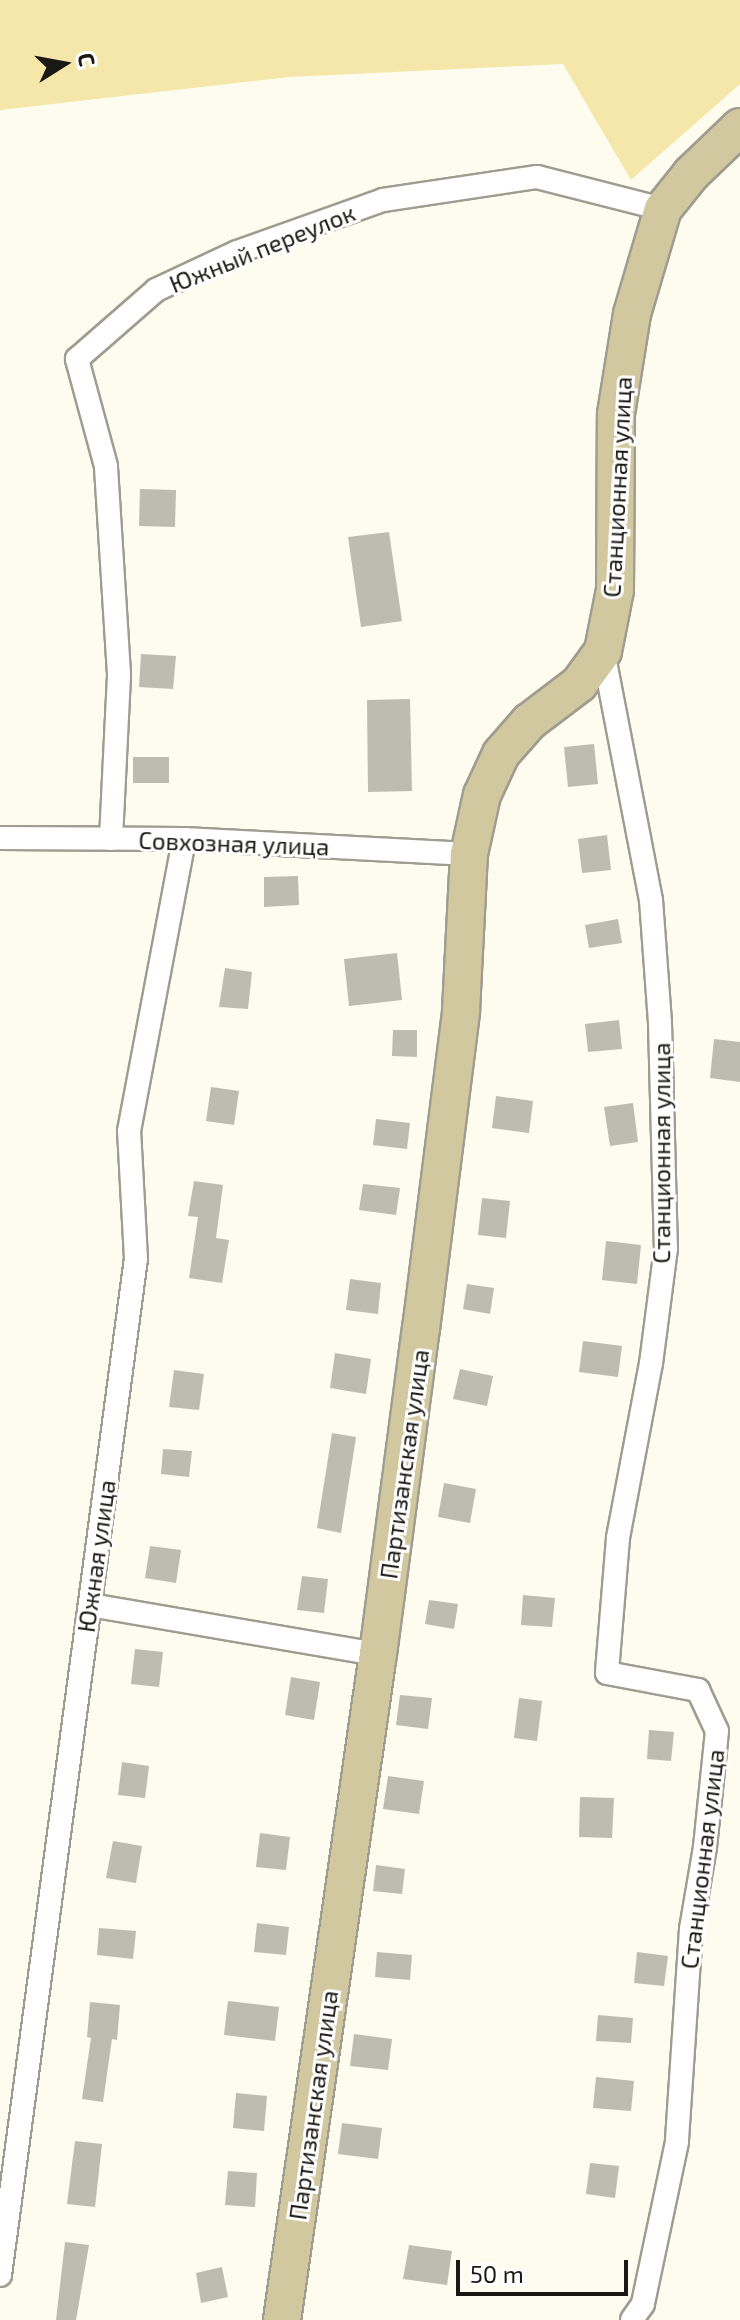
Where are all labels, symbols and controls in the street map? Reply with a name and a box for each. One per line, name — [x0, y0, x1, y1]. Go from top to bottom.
north arrow — [24, 24, 104, 104]
text: С — [74, 51, 102, 68]
street label: Южный переулок — [165, 198, 359, 298]
street label: Станционная улица — [597, 376, 637, 598]
street label: Совхозная улица — [138, 825, 330, 861]
street label: Станционная улица — [647, 1042, 675, 1264]
street label: Партизанская улица — [374, 1347, 434, 1581]
street label: Южная улица — [71, 1478, 121, 1634]
street label: Станционная улица — [674, 1747, 730, 1971]
street label: Партизанская улица — [283, 1988, 343, 2222]
scale bar — [460, 2244, 632, 2294]
text: 50 m — [470, 2259, 524, 2288]

